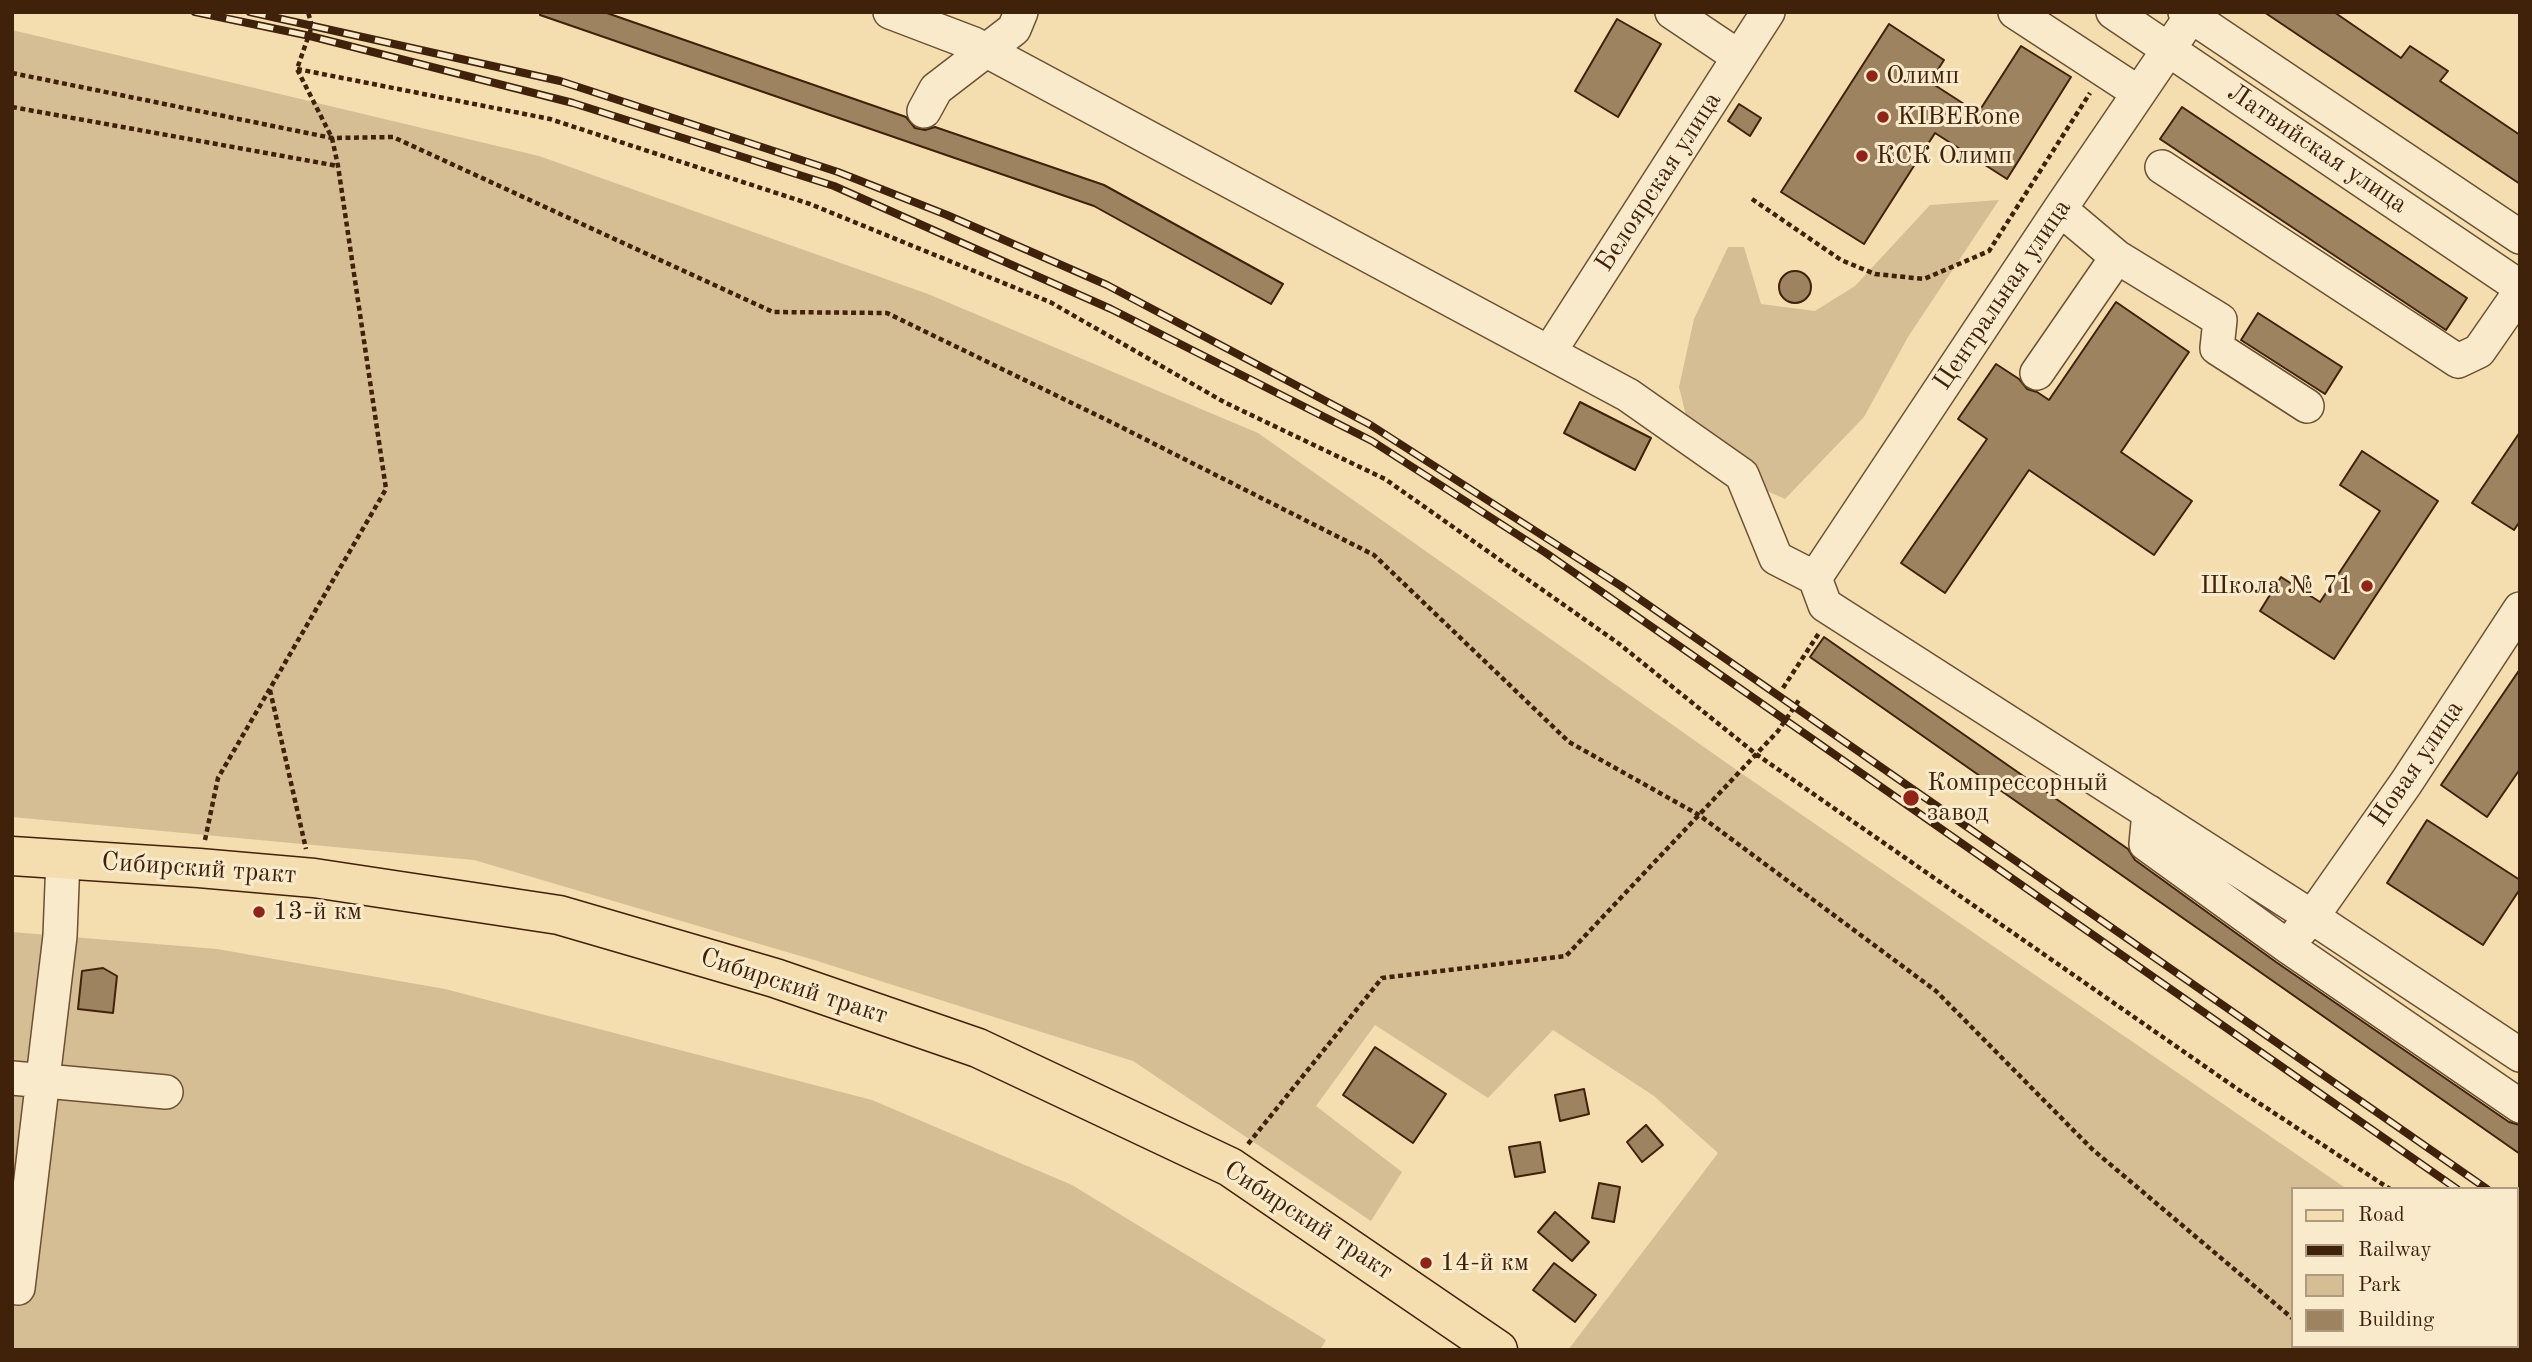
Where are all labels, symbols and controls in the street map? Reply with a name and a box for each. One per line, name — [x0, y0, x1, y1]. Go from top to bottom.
place label: Олимп — [1886, 60, 1960, 92]
marker: Олимп — [1864, 68, 1880, 84]
street label: Латвийская улица — [2221, 77, 2413, 221]
street label: Белоярская улица — [1589, 86, 1729, 278]
place label: KIBERone — [1897, 101, 2020, 133]
marker: KIBERone — [1875, 109, 1891, 125]
place label: КСК Олимп — [1876, 140, 2012, 172]
marker: КСК Олимп — [1854, 148, 1870, 164]
street label: Центральная улица — [1927, 193, 2079, 397]
place label: Школа № 71 — [2200, 570, 2353, 602]
marker: Школа № 71 — [2359, 578, 2375, 594]
street label: Новая улица — [2363, 695, 2471, 833]
place label: Компрессорный завод — [1927, 767, 2108, 828]
marker: Компрессорный завод — [1901, 788, 1921, 808]
street label: Сибирский тракт — [100, 847, 298, 891]
place label: 13-й км — [273, 896, 362, 928]
marker: 13-й км — [251, 904, 267, 920]
street label: Сибирский тракт — [696, 942, 892, 1032]
street label: Сибирский тракт — [1218, 1155, 1398, 1287]
legend — [2290, 1187, 2518, 1348]
text: Road — [2358, 1205, 2405, 1226]
text: Railway — [2358, 1240, 2432, 1261]
place label: 14-й км — [1440, 1247, 1529, 1279]
marker: 14-й км — [1418, 1255, 1434, 1271]
text: Park — [2358, 1275, 2401, 1296]
text: Building — [2358, 1310, 2434, 1331]

